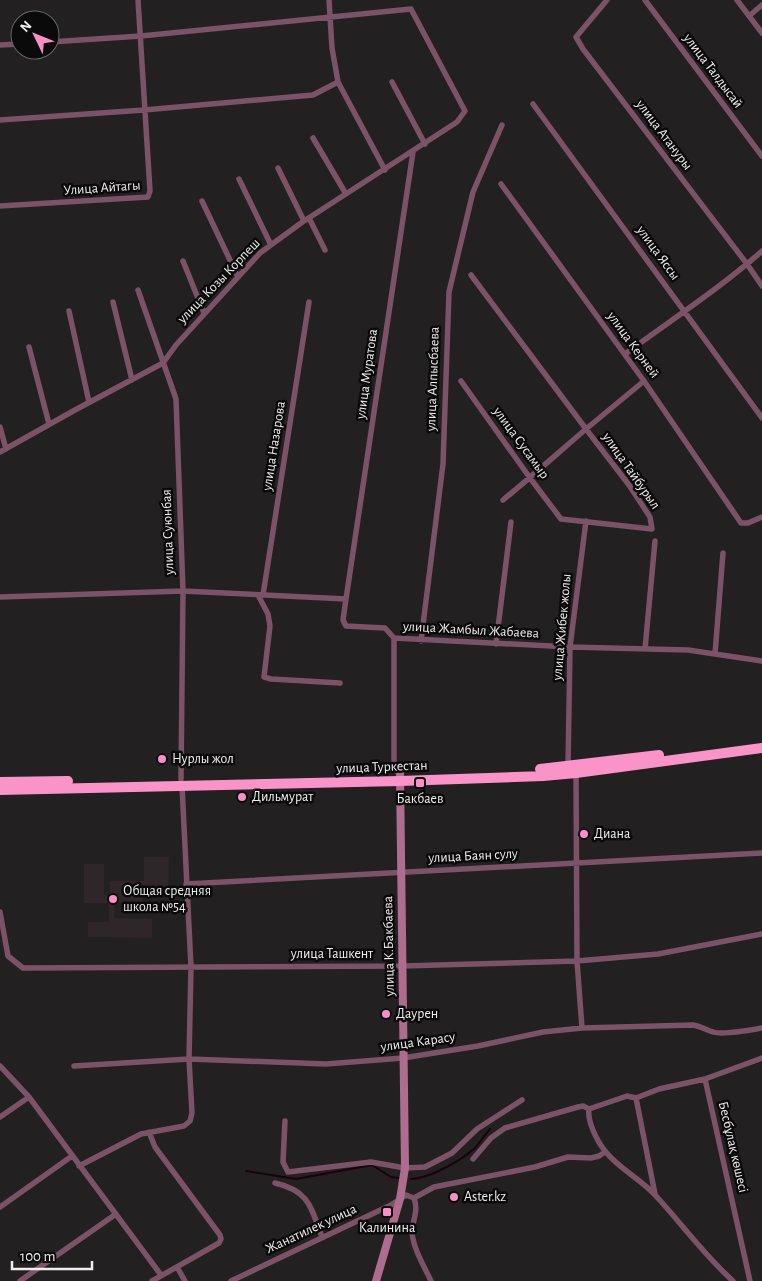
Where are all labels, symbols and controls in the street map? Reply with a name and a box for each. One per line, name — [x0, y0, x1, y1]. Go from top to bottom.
north arrow — [10, 10, 60, 60]
text: N — [18, 18, 35, 35]
street label: улица Талдысай — [680, 30, 745, 111]
street label: улица Атануры — [633, 97, 695, 173]
street label: Улица Айтагы — [63, 178, 141, 198]
street label: улица Яссы — [633, 223, 682, 283]
street label: улица Козы Корпеш — [174, 236, 263, 327]
street label: улица Керней — [604, 308, 662, 381]
street label: улица Алпысбаева — [424, 326, 442, 432]
street label: улица Муратова — [354, 328, 380, 421]
street label: улица Назарова — [260, 400, 288, 493]
street label: улица Сусамыр — [490, 404, 552, 482]
street label: улица Тайбурыл — [599, 429, 662, 512]
street label: улица Суюнбая — [160, 489, 177, 576]
street label: улица Жибек жолы — [550, 573, 574, 682]
street label: улица Жамбыл Жабаева — [401, 619, 540, 641]
place label: Нурлы жол — [172, 752, 234, 766]
marker: Нурлы жол — [156, 753, 168, 765]
street label: улица Туркестан — [335, 758, 428, 776]
marker: Бакбаев — [414, 777, 426, 789]
place label: Дильмурат — [252, 790, 314, 804]
marker: Дильмурат — [236, 791, 248, 803]
place label: Бакбаев — [397, 792, 444, 806]
place label: Диана — [594, 827, 631, 841]
marker: Диана — [578, 828, 590, 840]
street label: улица Баян сулу — [427, 847, 518, 865]
place label: Общая средняя школа №54 — [123, 884, 211, 914]
marker: Общая средняя школа №54 — [107, 893, 119, 905]
street label: улица К.Бакбаева — [381, 895, 397, 997]
street label: улица Ташкент — [290, 947, 374, 961]
place label: Даурен — [396, 1007, 438, 1021]
marker: Даурен — [380, 1008, 392, 1020]
street label: улица Карасу — [379, 1030, 456, 1054]
street label: Бесбұлақ көшесі — [716, 1100, 750, 1194]
place label: Aster.kz — [464, 1190, 506, 1204]
marker: Aster.kz — [448, 1191, 460, 1203]
street label: Жанатилек улица — [263, 1202, 359, 1256]
marker: Калинина — [381, 1206, 393, 1218]
place label: Калинина — [359, 1221, 416, 1235]
scale bar — [12, 1238, 92, 1270]
text: 100 m — [20, 1249, 55, 1264]

